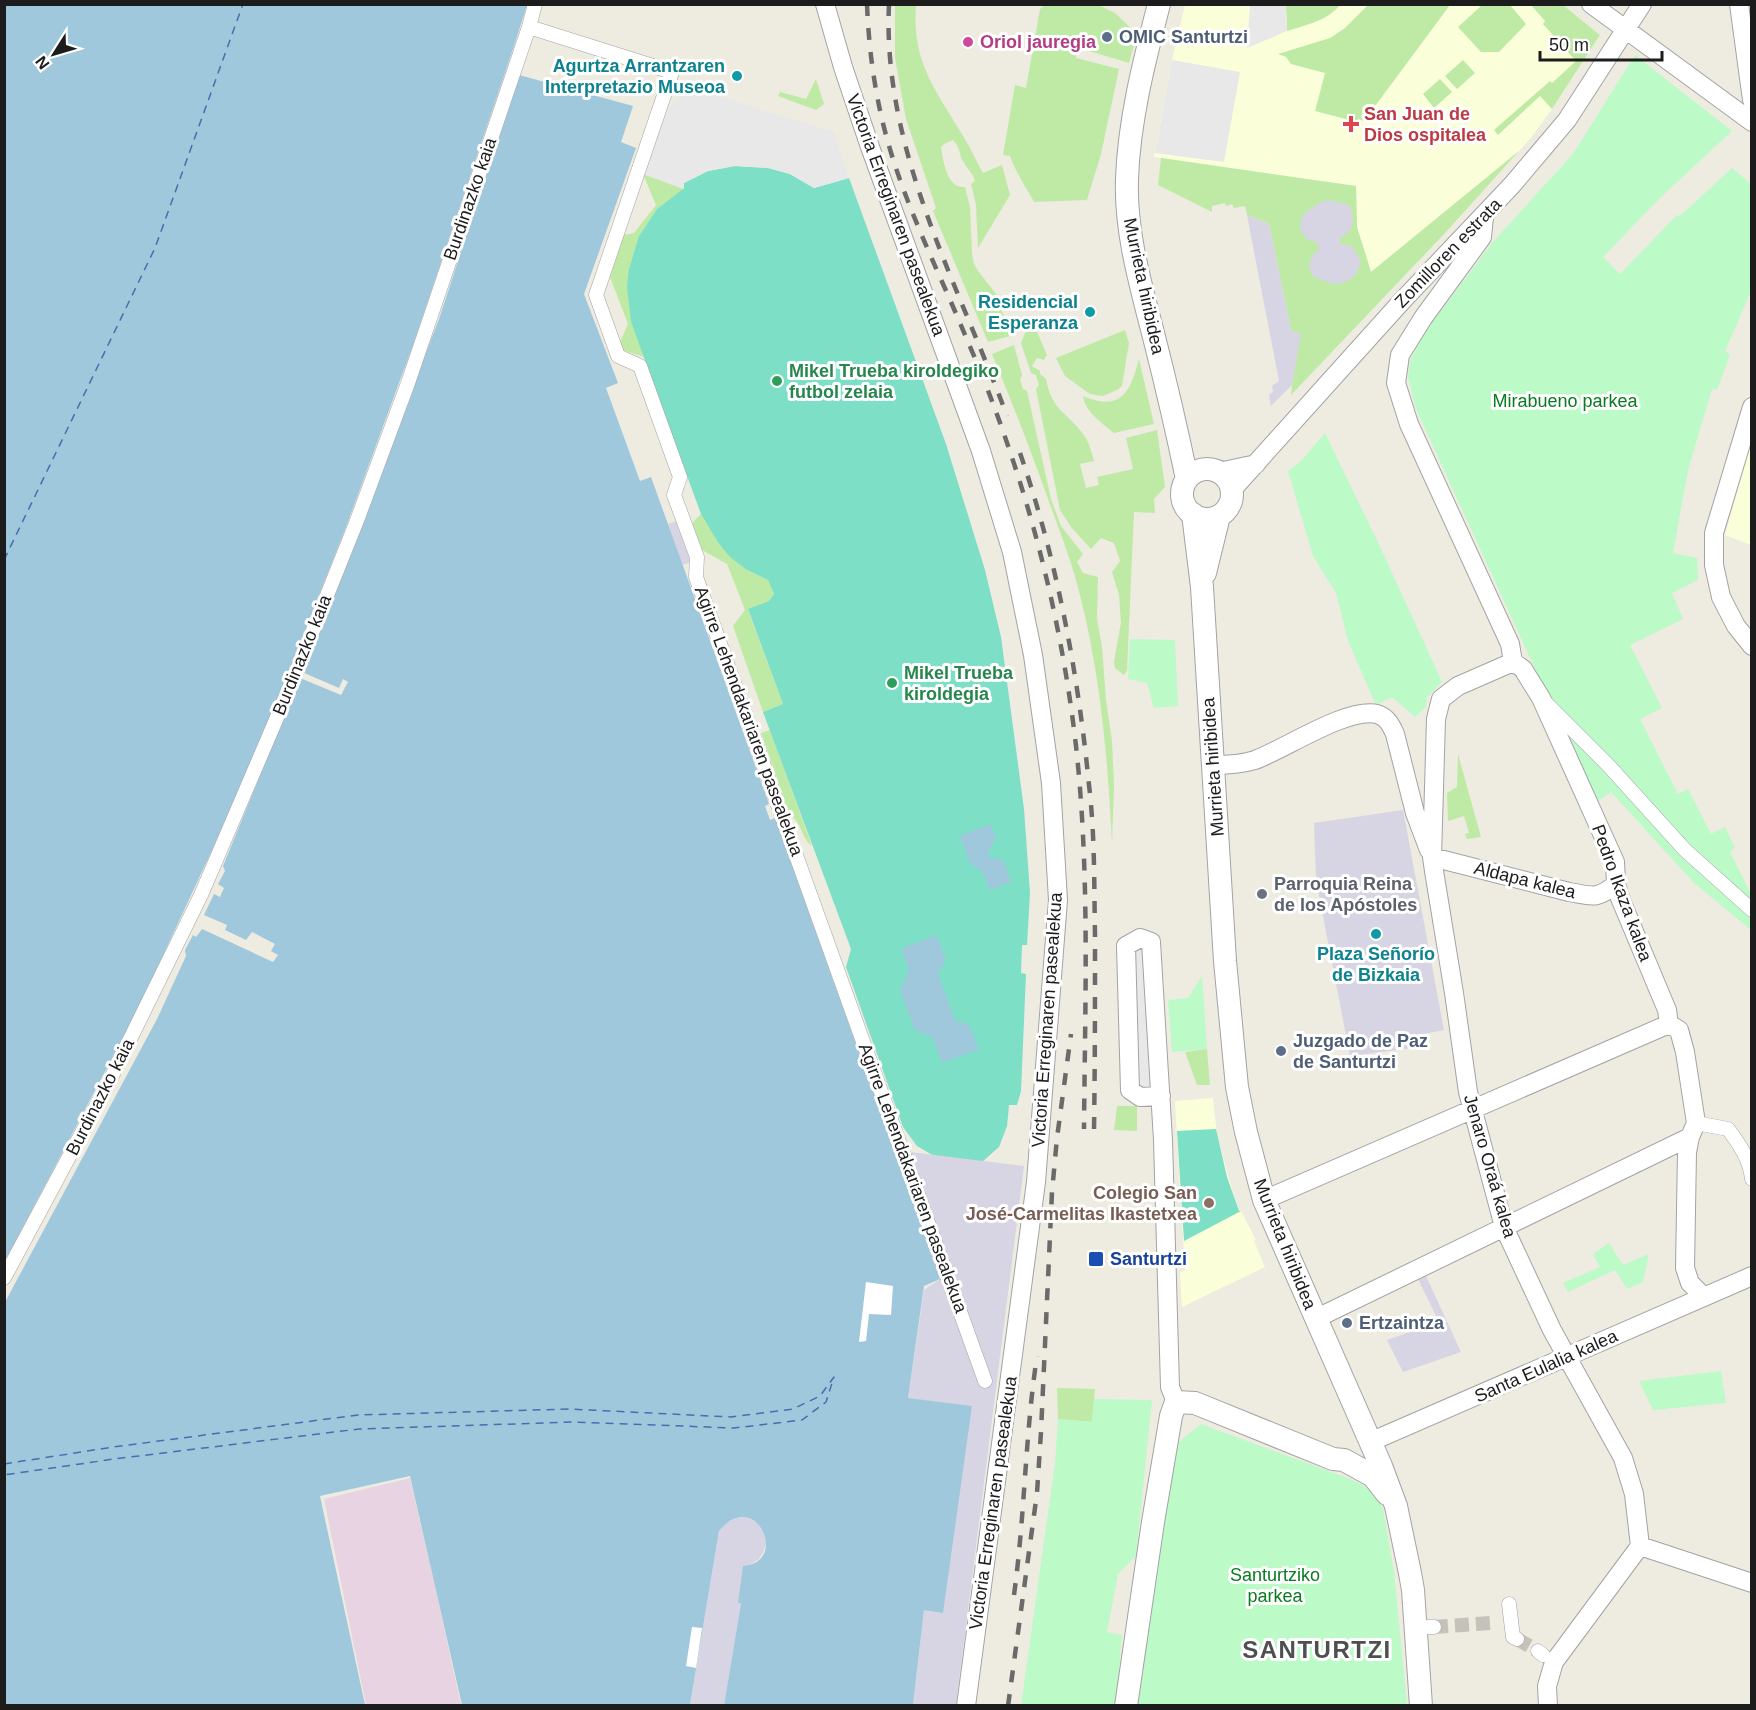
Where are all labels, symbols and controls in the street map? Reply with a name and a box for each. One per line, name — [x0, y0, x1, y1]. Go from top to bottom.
north arrow — [24, 24, 84, 84]
scale bar — [1540, 24, 1662, 62]
place label: OMIC Santurtzi — [1119, 27, 1248, 47]
marker: OMIC Santurtzi — [1100, 30, 1114, 44]
place label: Oriol jauregia — [980, 32, 1097, 52]
marker: Oriol jauregia — [961, 35, 975, 49]
text: 50 m — [1549, 35, 1589, 55]
text: N — [32, 53, 53, 72]
place label: Agurtza Arrantzaren Interpretazio Museoa — [545, 56, 726, 97]
marker: Agurtza Arrantzaren Interpretazio Museoa — [730, 69, 744, 83]
street label: Victoria Erreginaren pasealekua — [843, 91, 949, 340]
place label: San Juan de Dios ospitalea — [1364, 104, 1487, 145]
marker: San Juan de Dios ospitalea — [1342, 115, 1360, 133]
street label: Burdinazko kaia — [440, 134, 501, 263]
street label: Zomilloren estrata — [1391, 194, 1506, 312]
street label: Murrieta hiribidea — [1120, 216, 1168, 357]
place label: Residencial Esperanza — [978, 292, 1079, 333]
marker: Residencial Esperanza — [1083, 305, 1097, 319]
place label: Mikel Trueba kiroldegiko futbol zelaia — [789, 361, 999, 402]
marker: Mikel Trueba kiroldegiko futbol zelaia — [770, 374, 784, 388]
park label: Mirabueno parkea — [1492, 391, 1639, 411]
street label: Agirre Lehendakariaren pasealekua — [691, 584, 808, 859]
street label: Burdinazko kaia — [269, 591, 336, 718]
place label: Mikel Trueba kiroldegia — [904, 663, 1014, 704]
marker: Mikel Trueba kiroldegia — [885, 676, 899, 690]
street label: Murrieta hiribidea — [1198, 696, 1228, 837]
street label: Pedro Ikaza kalea — [1588, 822, 1656, 965]
street label: Aldapa kalea — [1472, 858, 1579, 903]
place label: Parroquia Reina de los Apóstoles — [1274, 874, 1417, 915]
marker: Parroquia Reina de los Apóstoles — [1255, 887, 1269, 901]
street label: Victoria Erreginaren pasealekua — [1028, 891, 1066, 1148]
marker: Plaza Señorío de Bizkaia — [1369, 927, 1383, 941]
place label: Plaza Señorío de Bizkaia — [1317, 944, 1435, 985]
place label: Juzgado de Paz de Santurtzi — [1293, 1031, 1428, 1072]
street label: Burdinazko kaia — [62, 1035, 138, 1159]
street label: Agirre Lehendakariaren pasealekua — [855, 1041, 972, 1316]
marker: Juzgado de Paz de Santurtzi — [1274, 1044, 1288, 1058]
street label: Jenaro Oraá kalea — [1460, 1092, 1520, 1241]
street label: Murrieta hiribidea — [1250, 1176, 1321, 1313]
place label: Colegio San José-Carmelitas Ikastetxea — [966, 1183, 1198, 1224]
marker: Colegio San José-Carmelitas Ikastetxea — [1202, 1196, 1216, 1210]
place label: Santurtzi — [1110, 1249, 1187, 1269]
marker: Santurtzi — [1087, 1250, 1105, 1268]
place label: Ertzaintza — [1359, 1313, 1445, 1333]
marker: Ertzaintza — [1340, 1316, 1354, 1330]
street label: Santa Eulalia kalea — [1472, 1325, 1621, 1406]
street label: Victoria Erreginaren pasealekua — [965, 1374, 1021, 1631]
park label: Santurtziko parkea — [1230, 1565, 1320, 1606]
district label: SANTURTZI — [1242, 1636, 1392, 1663]

